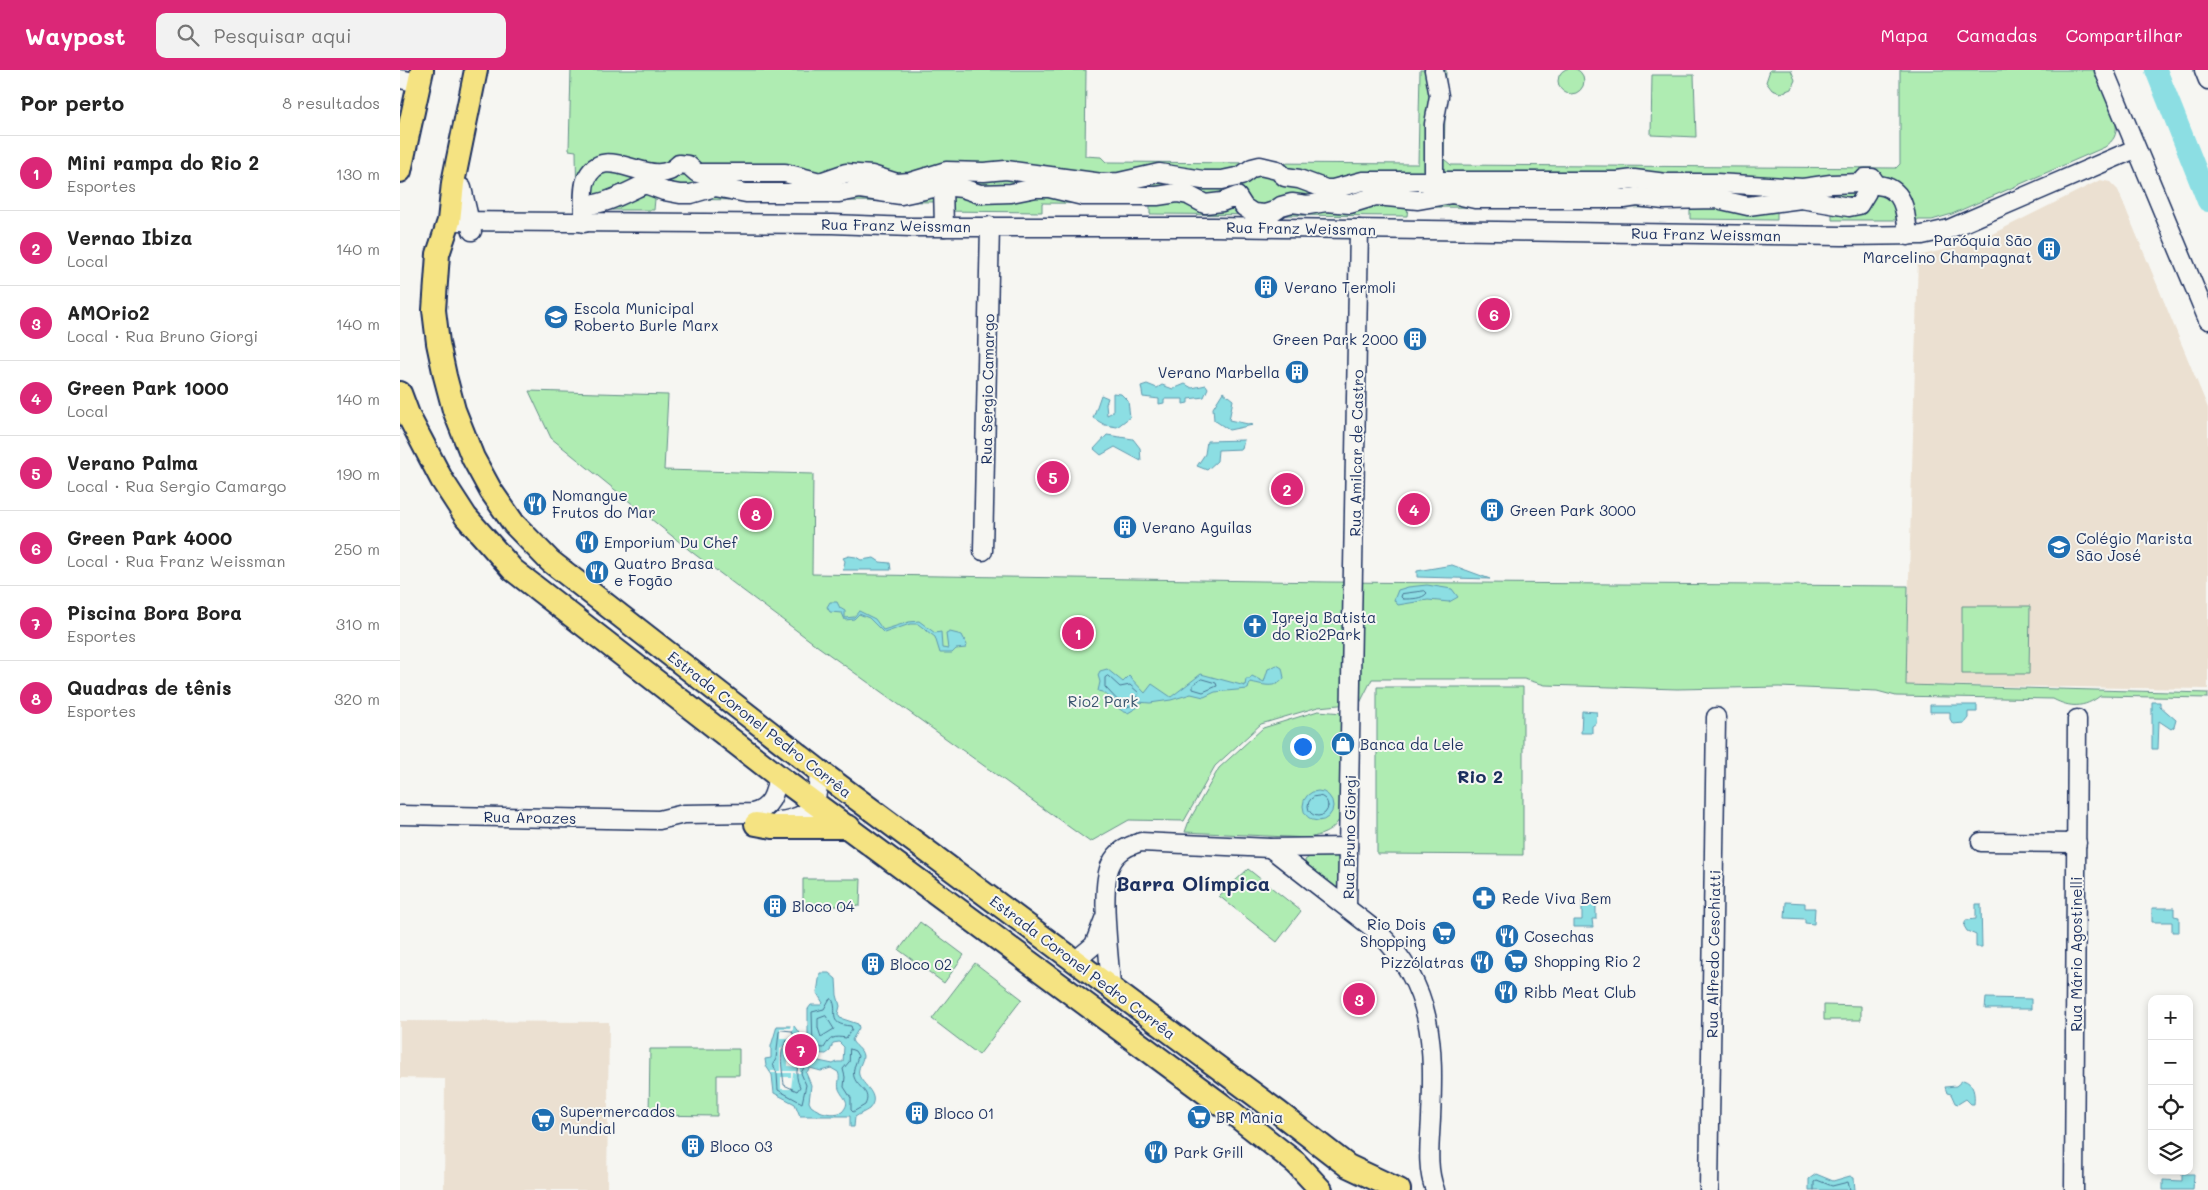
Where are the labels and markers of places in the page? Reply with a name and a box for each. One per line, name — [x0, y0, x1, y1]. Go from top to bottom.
place label: Paróquia São Marcelino Champagnat — [1863, 230, 2032, 267]
building icon: Paróquia São Marcelino Champagnat — [2036, 236, 2062, 262]
building icon: Verano Termoli — [1253, 274, 1279, 300]
place label: Verano Termoli — [1284, 277, 1396, 297]
pin: 6 — [1478, 295, 1510, 333]
place label: Escola Municipal Roberto Burle Marx — [574, 298, 719, 335]
school or university icon: Escola Municipal Roberto Burle Marx — [543, 304, 569, 330]
building icon: Green Park 2000 — [1402, 326, 1428, 352]
place label: Green Park 2000 — [1273, 329, 1398, 349]
building icon: Verano Marbella — [1284, 359, 1310, 385]
place label: Verano Marbella — [1158, 362, 1280, 382]
pin: 5 — [1037, 458, 1069, 496]
pin: 2 — [1271, 470, 1303, 508]
place label: Nomangue Frutos do Mar — [552, 485, 656, 522]
pin: 4 — [1398, 490, 1430, 528]
restaurant icon: Nomangue Frutos do Mar — [522, 491, 548, 517]
pin: 8 — [740, 495, 772, 533]
building icon: Green Park 3000 — [1479, 497, 1505, 523]
place label: Green Park 3000 — [1510, 500, 1636, 520]
building icon: Verano Aguilas — [1112, 514, 1138, 540]
place label: Verano Aguilas — [1142, 517, 1252, 537]
place label: Colégio Marista São José — [2076, 528, 2193, 565]
restaurant icon: Emporium Du Chef — [574, 529, 600, 555]
place label: Emporium Du Chef — [604, 532, 739, 552]
school or university icon: Colégio Marista São José — [2046, 534, 2072, 560]
place label: Quatro Brasa e Fogão — [614, 553, 714, 590]
restaurant icon: Quatro Brasa e Fogão — [584, 559, 610, 585]
place label: Igreja Batista do Rio2Park — [1272, 607, 1376, 644]
church icon: Igreja Batista do Rio2Park — [1242, 613, 1268, 639]
pin: 1 — [1062, 614, 1094, 652]
shop icon: Banca da Lele — [1330, 731, 1356, 757]
place label: Banca da Lele — [1360, 734, 1464, 754]
pharmacy icon: Rede Viva Bem — [1471, 885, 1497, 911]
place label: Rede Viva Bem — [1502, 888, 1611, 908]
building icon: Bloco 04 — [762, 893, 788, 919]
place label: Bloco 04 — [792, 896, 855, 916]
place label: Rio Dois Shopping — [1360, 914, 1426, 951]
supermarket icon: Rio Dois Shopping — [1431, 920, 1457, 946]
restaurant icon: Cosechas — [1494, 923, 1520, 949]
place label: Cosechas — [1524, 926, 1594, 946]
supermarket icon: Shopping Rio 2 — [1503, 948, 1529, 974]
restaurant icon: Pizzólatras — [1469, 949, 1495, 975]
building icon: Bloco 02 — [860, 951, 886, 977]
place label: Shopping Rio 2 — [1534, 951, 1641, 971]
place label: Pizzólatras — [1381, 952, 1464, 972]
place label: Bloco 02 — [890, 954, 952, 974]
restaurant icon: Ribb Meat Club — [1493, 979, 1519, 1005]
pin: 3 — [1343, 980, 1375, 1018]
place label: Ribb Meat Club — [1524, 982, 1636, 1002]
pin: 7 — [785, 1031, 817, 1069]
building icon: Bloco 01 — [904, 1100, 930, 1126]
place label: Supermercados Mundial — [560, 1101, 675, 1138]
place label: Bloco 01 — [934, 1103, 994, 1123]
supermarket icon: BR Mania — [1186, 1104, 1212, 1130]
supermarket icon: Supermercados Mundial — [530, 1107, 556, 1133]
place label: BR Mania — [1216, 1107, 1283, 1127]
building icon: Bloco 03 — [680, 1133, 706, 1159]
place label: Bloco 03 — [710, 1136, 773, 1156]
restaurant icon: Park Grill — [1143, 1139, 1169, 1165]
place label: Park Grill — [1174, 1142, 1244, 1162]

